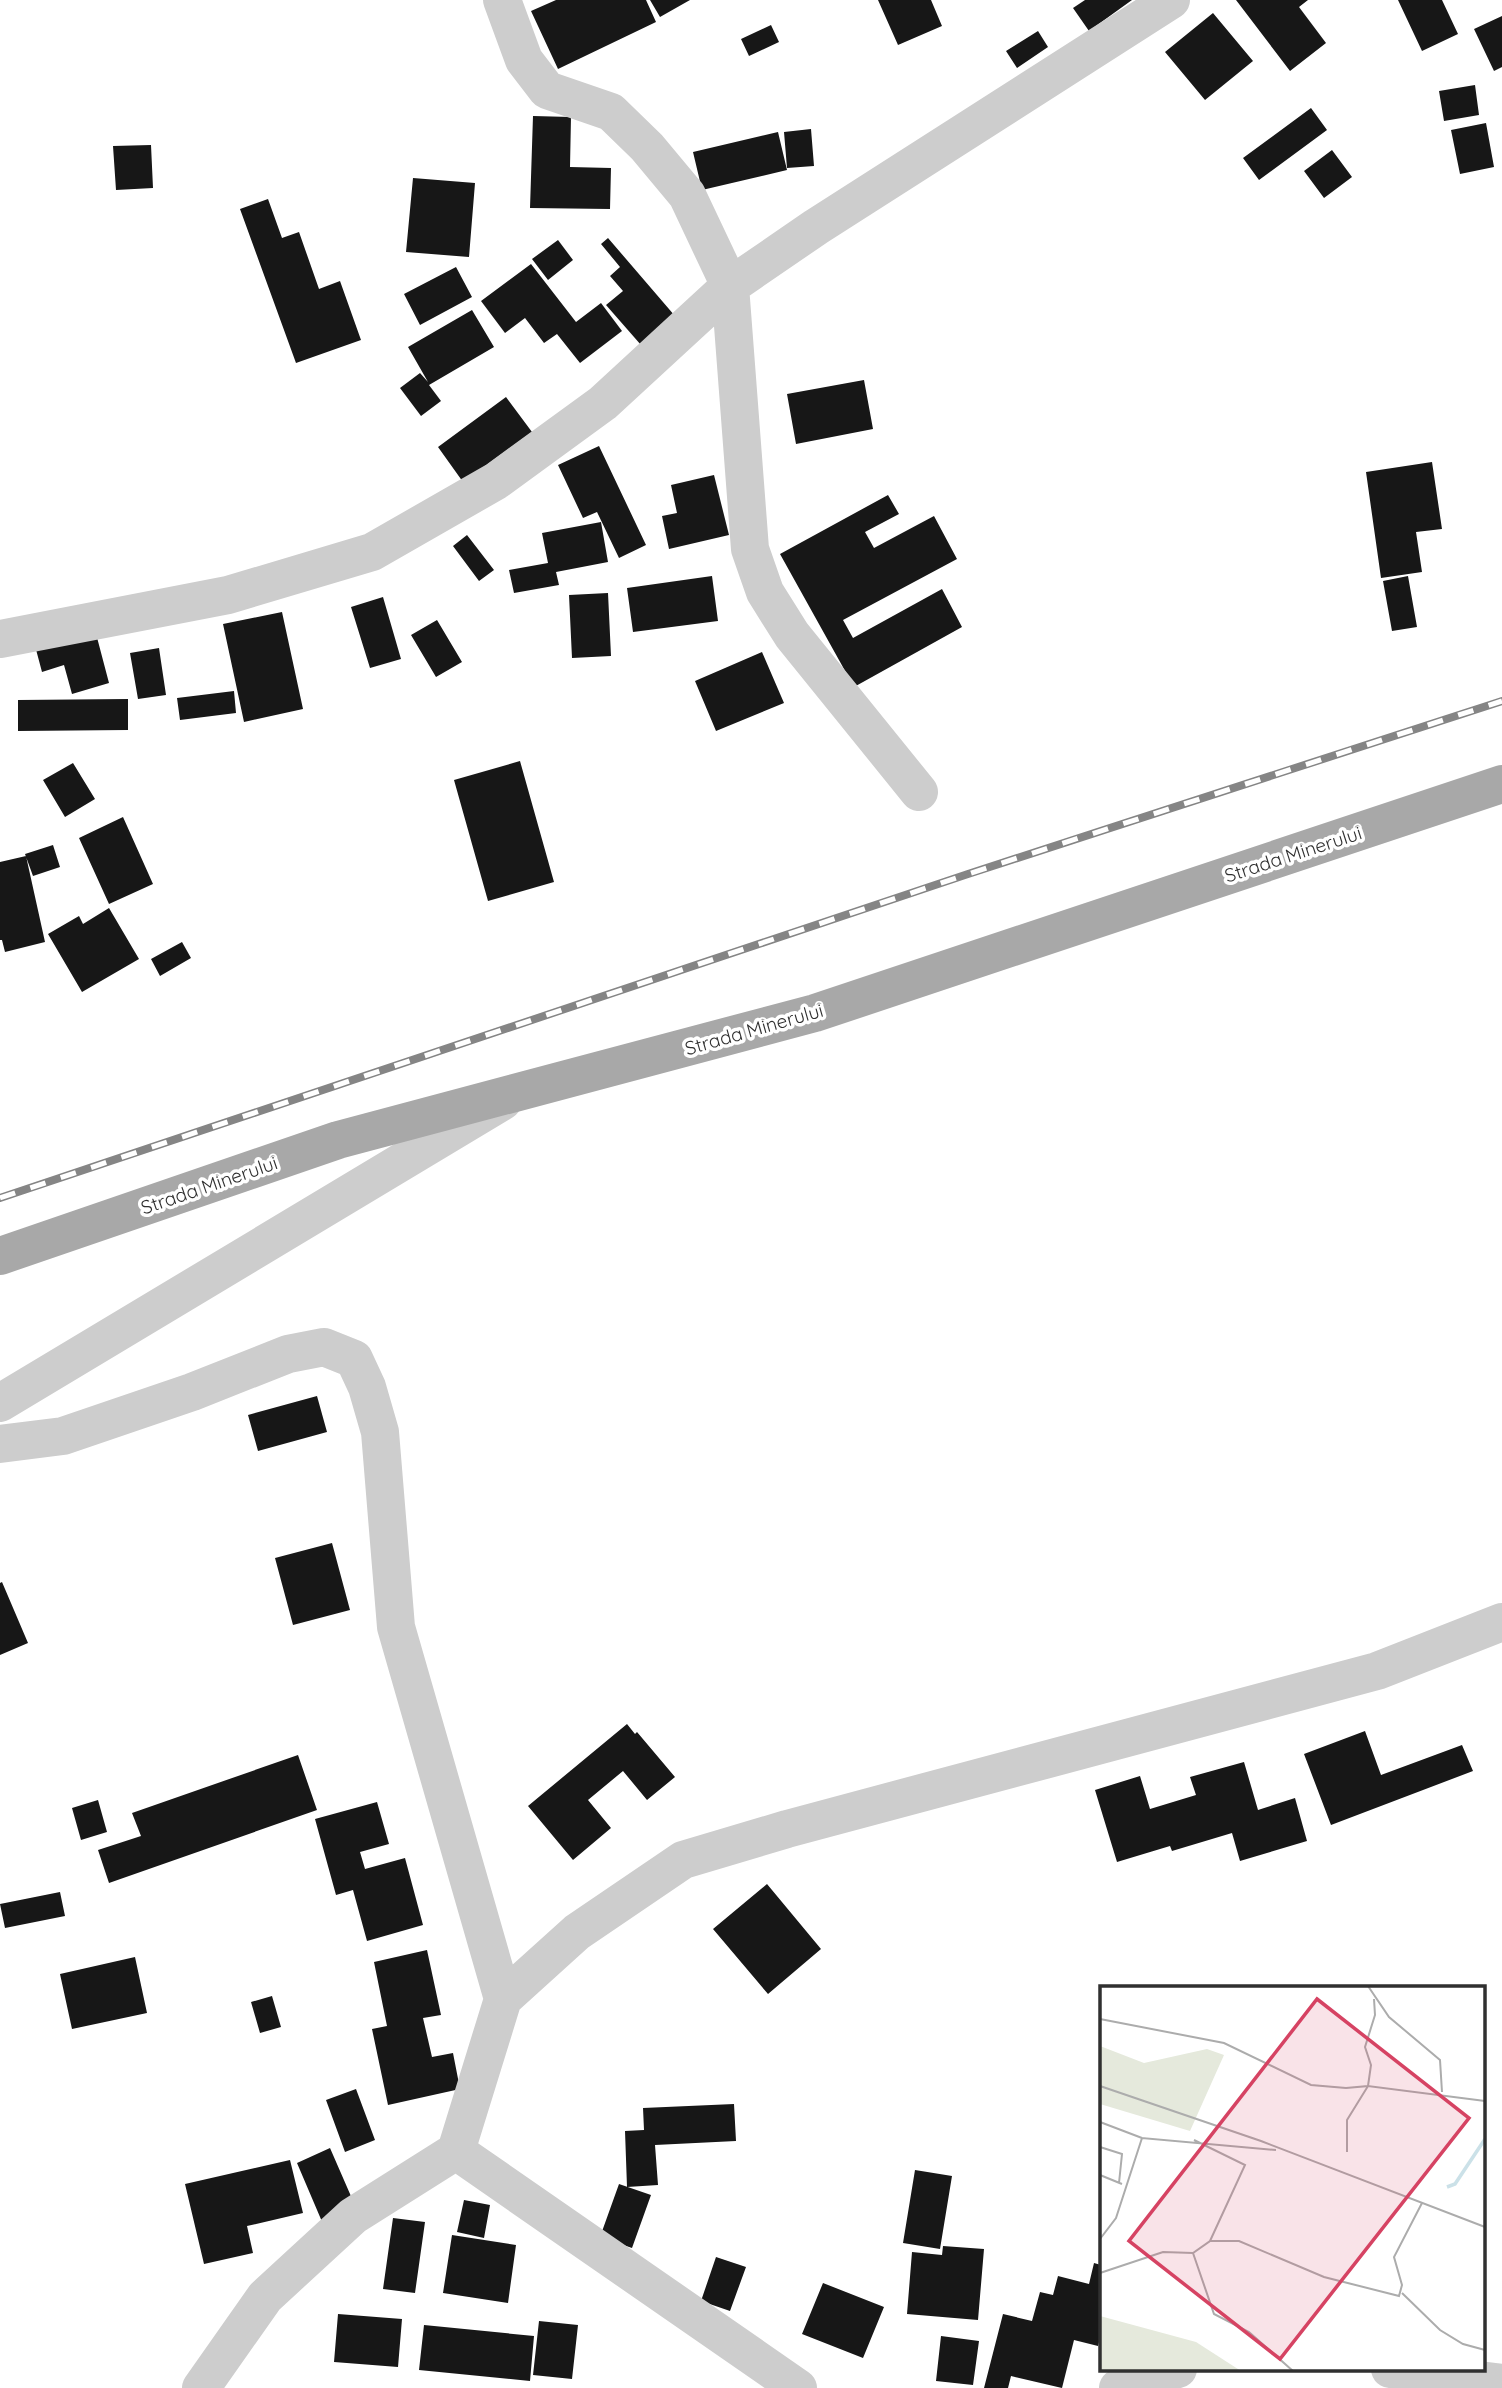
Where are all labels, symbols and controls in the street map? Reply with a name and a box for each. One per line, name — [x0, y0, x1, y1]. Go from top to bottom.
street label: Strada Minerului — [1221, 821, 1365, 887]
street label: Strada Minerului — [682, 998, 826, 1060]
street label: Strada Minerului — [138, 1150, 280, 1220]
inset map — [1100, 1986, 1484, 2370]

